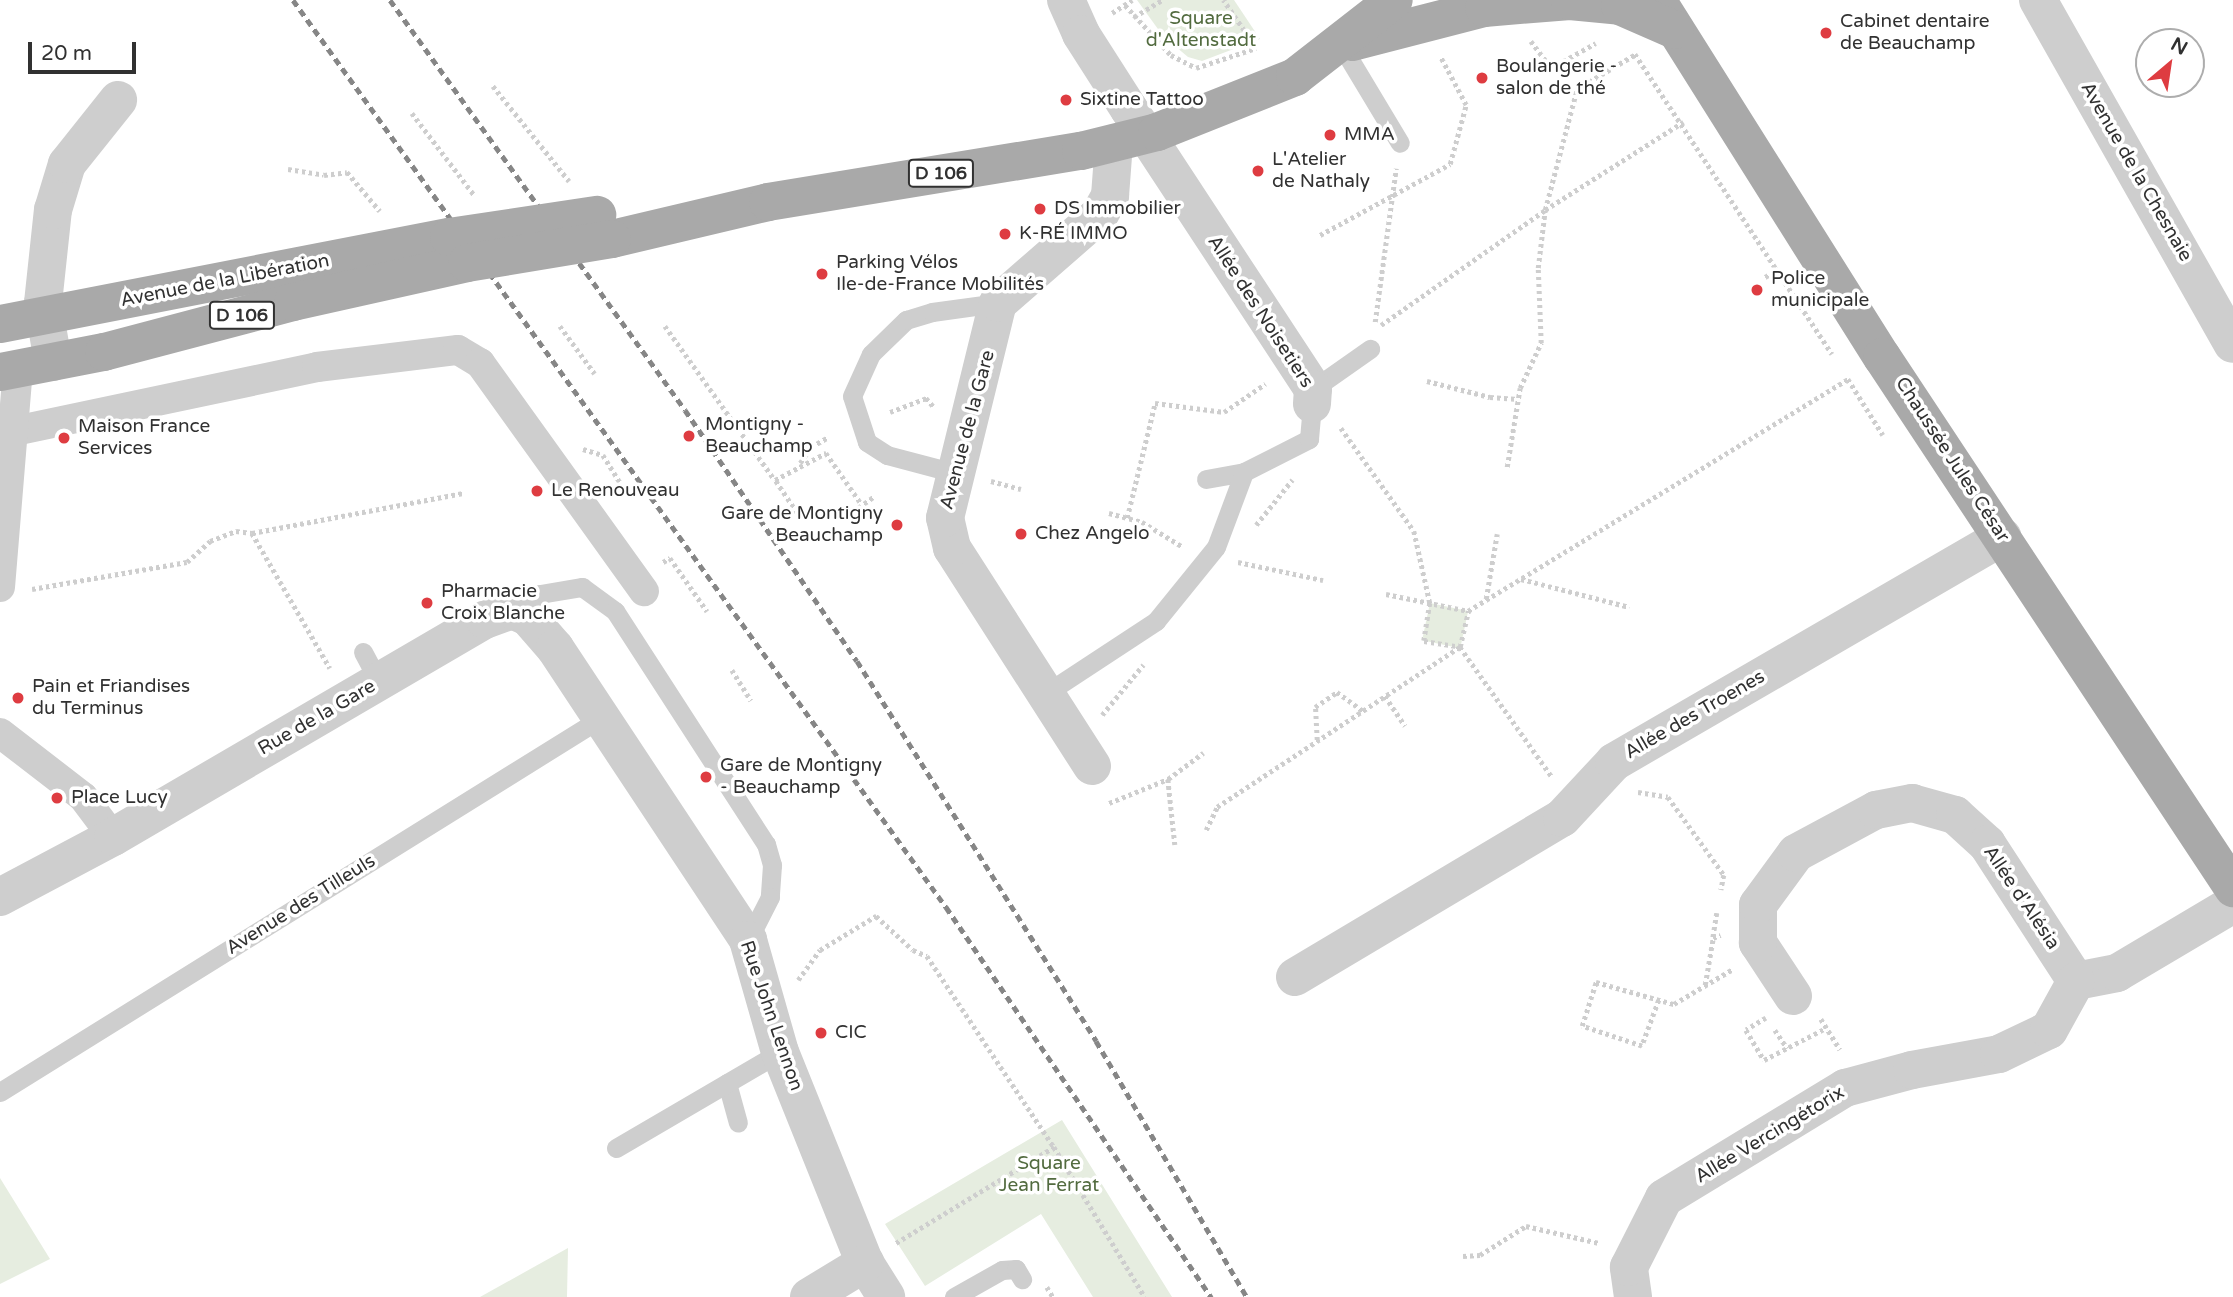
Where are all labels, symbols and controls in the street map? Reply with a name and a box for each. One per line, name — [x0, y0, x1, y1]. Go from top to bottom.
park label: Square d'Altenstadt — [1146, 8, 1256, 52]
place label: Cabinet dentaire de Beauchamp — [1840, 11, 1990, 55]
marker: Cabinet dentaire de Beauchamp — [1818, 25, 1834, 41]
scale bar — [32, 28, 140, 72]
north arrow — [2135, 28, 2205, 98]
text: N — [2167, 33, 2191, 60]
text: 20 m — [41, 41, 92, 66]
place label: Boulangerie - salon de thé — [1496, 56, 1617, 100]
marker: Boulangerie - salon de thé — [1474, 70, 1490, 86]
street label: Avenue de la Chesnaie — [2075, 78, 2197, 266]
place label: Sixtine Tattoo — [1080, 89, 1204, 111]
marker: Sixtine Tattoo — [1058, 92, 1074, 108]
place label: MMA — [1344, 124, 1395, 146]
marker: MMA — [1322, 127, 1338, 143]
place label: L'Atelier de Nathaly — [1272, 149, 1370, 193]
road number: D 106 — [908, 158, 974, 188]
marker: L'Atelier de Nathaly — [1250, 163, 1266, 179]
place label: DS Immobilier — [1054, 198, 1181, 220]
marker: DS Immobilier — [1032, 201, 1048, 217]
place label: K-RÉ IMMO — [1019, 223, 1128, 245]
marker: K-RÉ IMMO — [997, 226, 1013, 242]
street label: Allée des Noisetiers — [1202, 232, 1318, 392]
street label: Avenue de la Libération — [119, 250, 331, 312]
place label: Parking Vélos Ile-de-France Mobilités — [836, 252, 1044, 296]
marker: Parking Vélos Ile-de-France Mobilités — [814, 266, 830, 282]
place label: Police municipale — [1771, 268, 1869, 312]
marker: Police municipale — [1749, 282, 1765, 298]
road number: D 106 — [209, 300, 275, 330]
street label: Avenue de la Gare — [936, 348, 1000, 512]
street label: Chaussée Jules César — [1890, 373, 2014, 547]
place label: Montigny - Beauchamp — [705, 414, 813, 458]
place label: Maison France Services — [78, 416, 210, 460]
marker: Montigny - Beauchamp — [679, 426, 699, 446]
marker: Maison France Services — [56, 430, 72, 446]
place label: Le Renouveau — [551, 480, 679, 502]
marker: Le Renouveau — [529, 483, 545, 499]
place label: Gare de Montigny Beauchamp — [721, 503, 883, 547]
marker: Gare de Montigny Beauchamp — [889, 517, 905, 533]
place label: Chez Angelo — [1035, 523, 1150, 545]
marker: Chez Angelo — [1013, 526, 1029, 542]
place label: Pharmacie Croix Blanche — [441, 581, 565, 625]
marker: Pharmacie Croix Blanche — [419, 595, 435, 611]
street label: Allée des Troenes — [1621, 666, 1769, 764]
street label: Rue de la Gare — [254, 675, 380, 761]
place label: Pain et Friandises du Terminus — [32, 676, 190, 720]
marker: Pain et Friandises du Terminus — [10, 690, 26, 706]
place label: Gare de Montigny - Beauchamp — [720, 755, 882, 799]
marker: Gare de Montigny - Beauchamp — [698, 769, 714, 785]
place label: Place Lucy — [71, 787, 168, 809]
marker: Place Lucy — [49, 790, 65, 806]
street label: Allée d'Alésia — [1978, 842, 2064, 954]
street label: Avenue des Tilleuls — [222, 850, 380, 960]
street label: Rue John Lennon — [735, 938, 807, 1094]
place label: CIC — [835, 1022, 867, 1044]
marker: CIC — [813, 1025, 829, 1041]
street label: Allée Vercingétorix — [1691, 1081, 1849, 1189]
park label: Square Jean Ferrat — [999, 1153, 1099, 1197]

